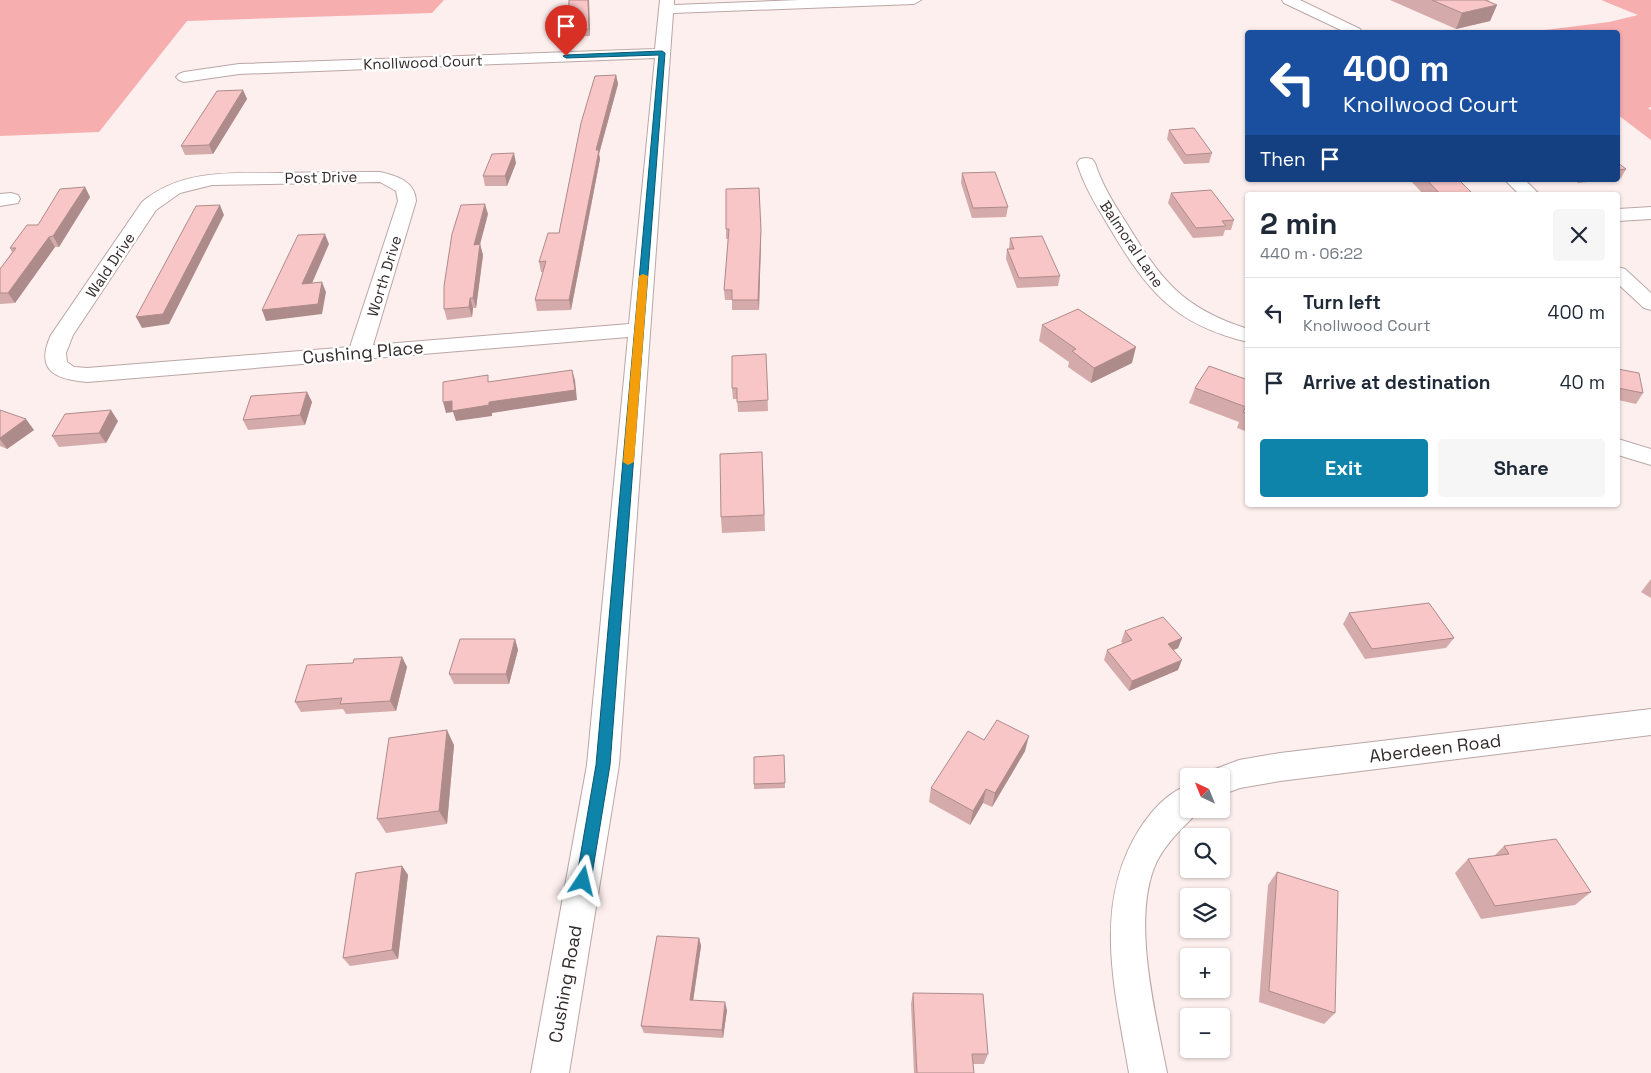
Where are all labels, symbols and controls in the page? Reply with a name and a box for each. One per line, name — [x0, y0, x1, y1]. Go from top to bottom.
pin — [545, 5, 587, 56]
icon: arrive — [552, 12, 580, 40]
text: 400 m — [1343, 47, 1449, 91]
street label: Knollwood Court — [363, 50, 483, 74]
icon: left — [1260, 50, 1325, 115]
text: Knollwood Court — [1343, 90, 1518, 118]
icon: arrive — [1316, 145, 1344, 173]
text: Then — [1260, 147, 1306, 172]
street label: Post Drive — [285, 167, 358, 187]
street label: Balmoral Lane — [1096, 197, 1168, 291]
text: 2 min — [1260, 204, 1338, 243]
button: close — [1553, 209, 1605, 261]
street label: Wald Drive — [81, 229, 139, 301]
street label: Worth Drive — [363, 233, 405, 319]
text: 440 m · 06:22 — [1260, 243, 1363, 264]
text: Turn left — [1303, 290, 1381, 315]
icon: left — [1260, 299, 1288, 327]
text: 400 m — [1548, 300, 1605, 325]
text: Knollwood Court — [1303, 315, 1431, 336]
street label: Cushing Place — [301, 335, 425, 369]
icon: arrive — [1260, 369, 1288, 397]
text: Arrive at destination — [1303, 370, 1491, 395]
text: 40 m — [1560, 370, 1605, 395]
button: Exit — [1260, 439, 1428, 497]
button: Share — [1438, 439, 1605, 497]
street label: Aberdeen Road — [1368, 728, 1502, 768]
north arrow — [1180, 768, 1230, 818]
map controls — [1180, 768, 1230, 1058]
button: search — [1180, 828, 1230, 878]
position arrow — [556, 854, 608, 906]
button: layers — [1180, 888, 1230, 938]
street label: Cushing Road — [543, 923, 587, 1045]
button: + — [1180, 948, 1230, 998]
button: − — [1180, 1008, 1230, 1058]

